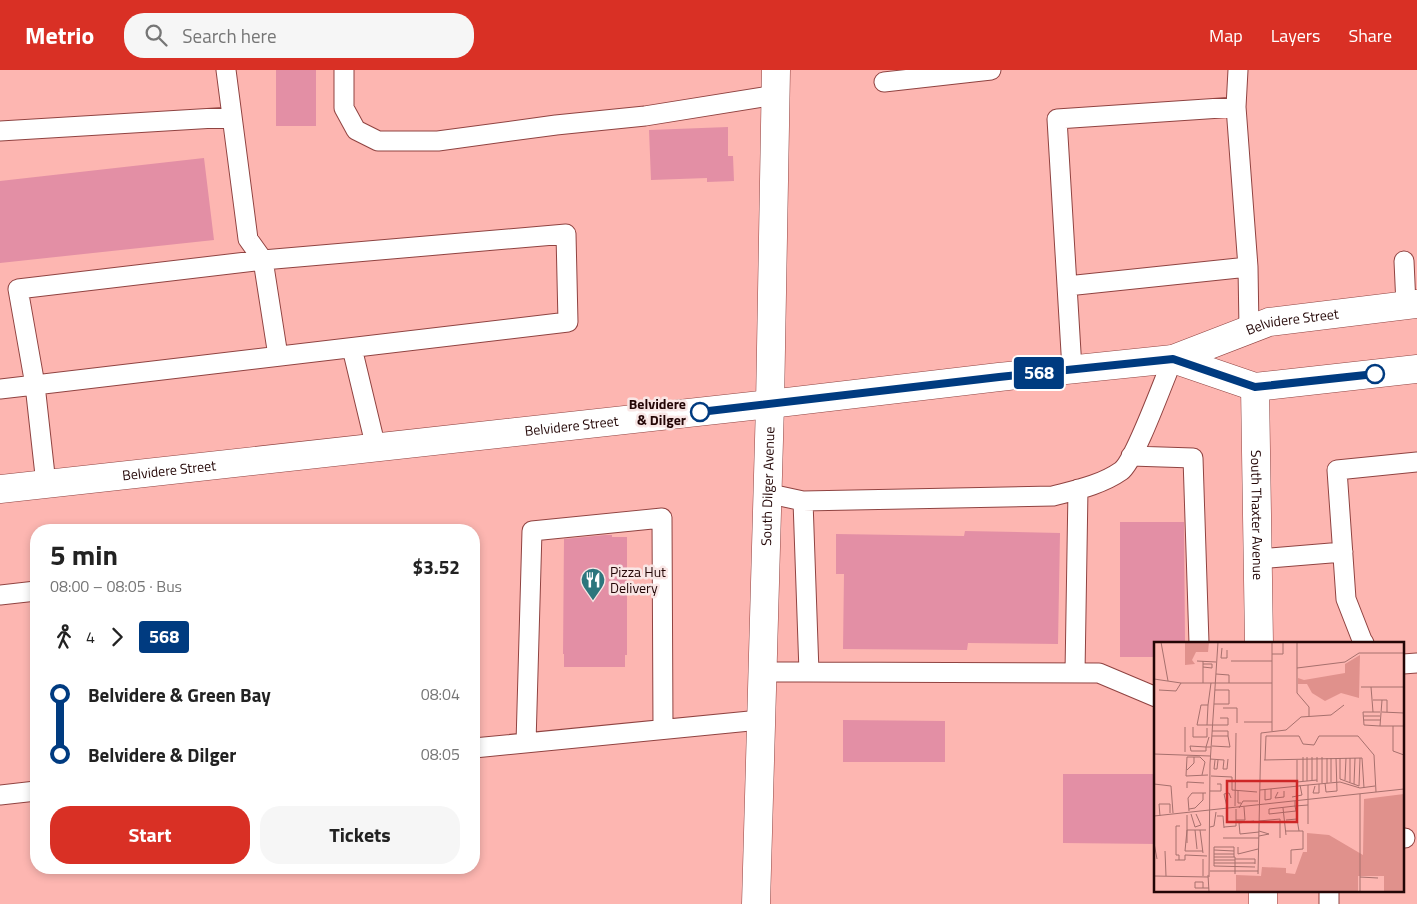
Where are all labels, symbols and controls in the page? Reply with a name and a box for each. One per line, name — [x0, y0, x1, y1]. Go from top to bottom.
search box — [124, 13, 474, 58]
text: Metrio — [25, 17, 94, 53]
icon: search — [142, 21, 170, 49]
text: Search here — [182, 21, 277, 50]
text: Map — [1209, 22, 1243, 49]
text: Layers — [1271, 22, 1320, 49]
text: Share — [1348, 22, 1392, 49]
street label: Belvidere Street — [1242, 303, 1340, 340]
line badge: 568 — [1010, 357, 1068, 389]
text: 568 — [1024, 359, 1054, 386]
unlabelled marker — [1365, 364, 1385, 384]
place label: Belvidere & Dilger — [629, 393, 686, 430]
marker: Belvidere & Dilger — [690, 402, 710, 422]
street label: Belvidere Street — [523, 410, 620, 441]
street label: South Dilger Avenue — [755, 426, 779, 546]
street label: South Thaxter Avenue — [1246, 450, 1269, 580]
street label: Belvidere Street — [121, 454, 217, 485]
text: 5 min — [50, 533, 118, 576]
text: $3.52 — [413, 552, 460, 581]
place label: Pizza Hut Delivery — [610, 561, 666, 598]
restaurant icon: Pizza Hut Delivery — [580, 567, 606, 601]
text: 08:00 – 08:05 · Bus — [50, 574, 182, 598]
icon: walk — [50, 623, 78, 651]
icon: forward — [103, 623, 131, 651]
text: 568 — [149, 623, 179, 650]
text: 4 — [86, 625, 95, 649]
inset map — [1154, 642, 1404, 892]
text: Belvidere & Green Bay — [88, 680, 271, 709]
text: 08:04 — [421, 682, 460, 706]
text: Belvidere & Dilger — [88, 740, 236, 769]
text: 08:05 — [421, 742, 460, 766]
button: Start — [50, 806, 250, 864]
button: Tickets — [260, 806, 460, 864]

